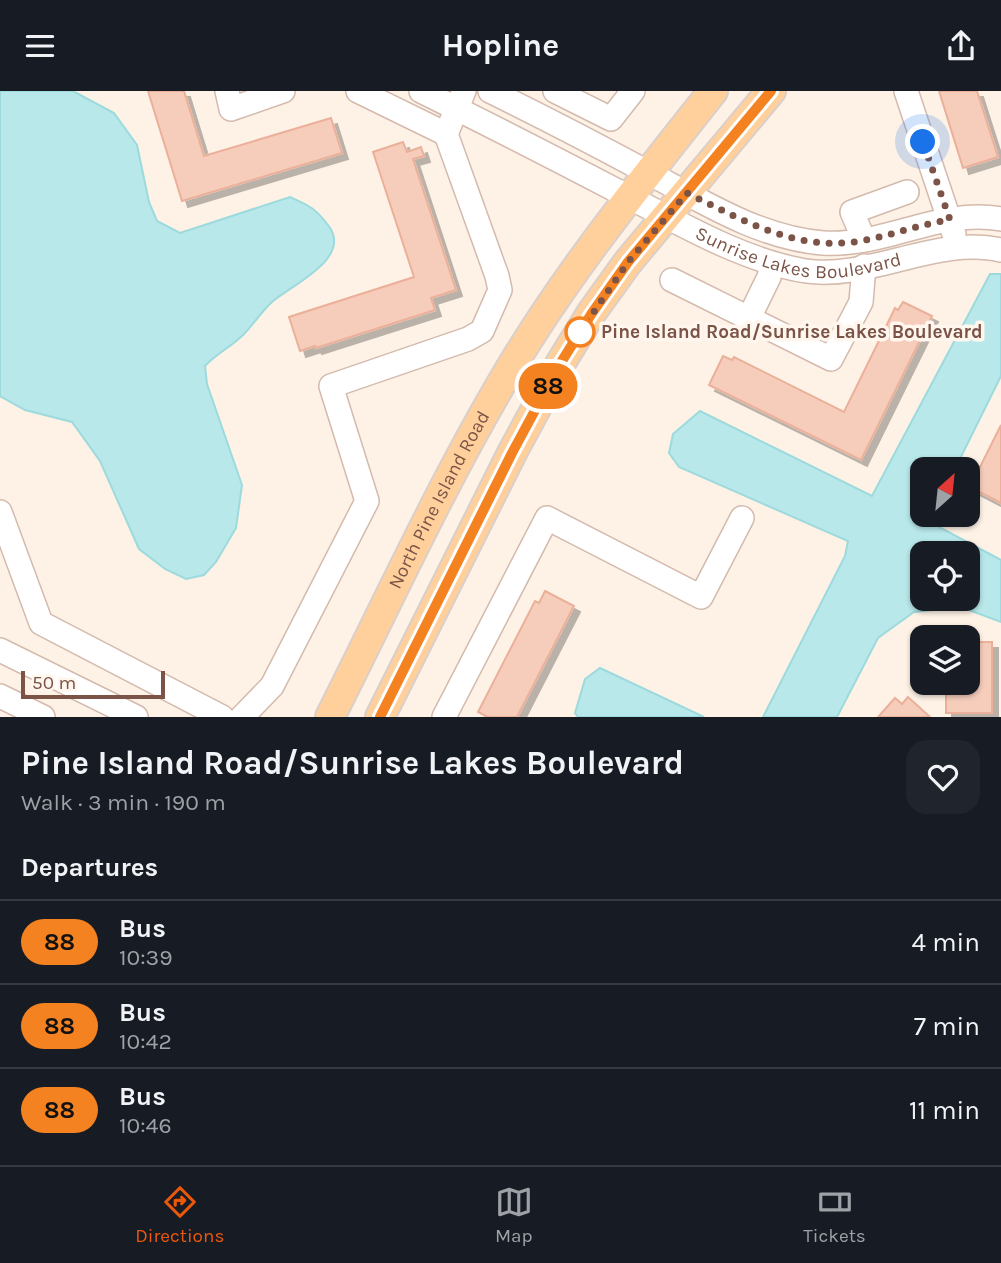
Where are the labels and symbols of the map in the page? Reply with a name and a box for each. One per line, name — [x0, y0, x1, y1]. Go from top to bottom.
your location — [905, 124, 940, 159]
street label: Sunrise Lakes Boulevard — [692, 222, 903, 283]
marker: Pine Island Road/Sunrise Lakes Boulevard — [565, 317, 595, 347]
place label: Pine Island Road/Sunrise Lakes Boulevard — [601, 321, 983, 343]
line badge: 88 — [516, 363, 580, 409]
street label: North Pine Island Road — [384, 407, 494, 592]
north arrow — [910, 457, 980, 527]
scale bar — [21, 668, 164, 700]

